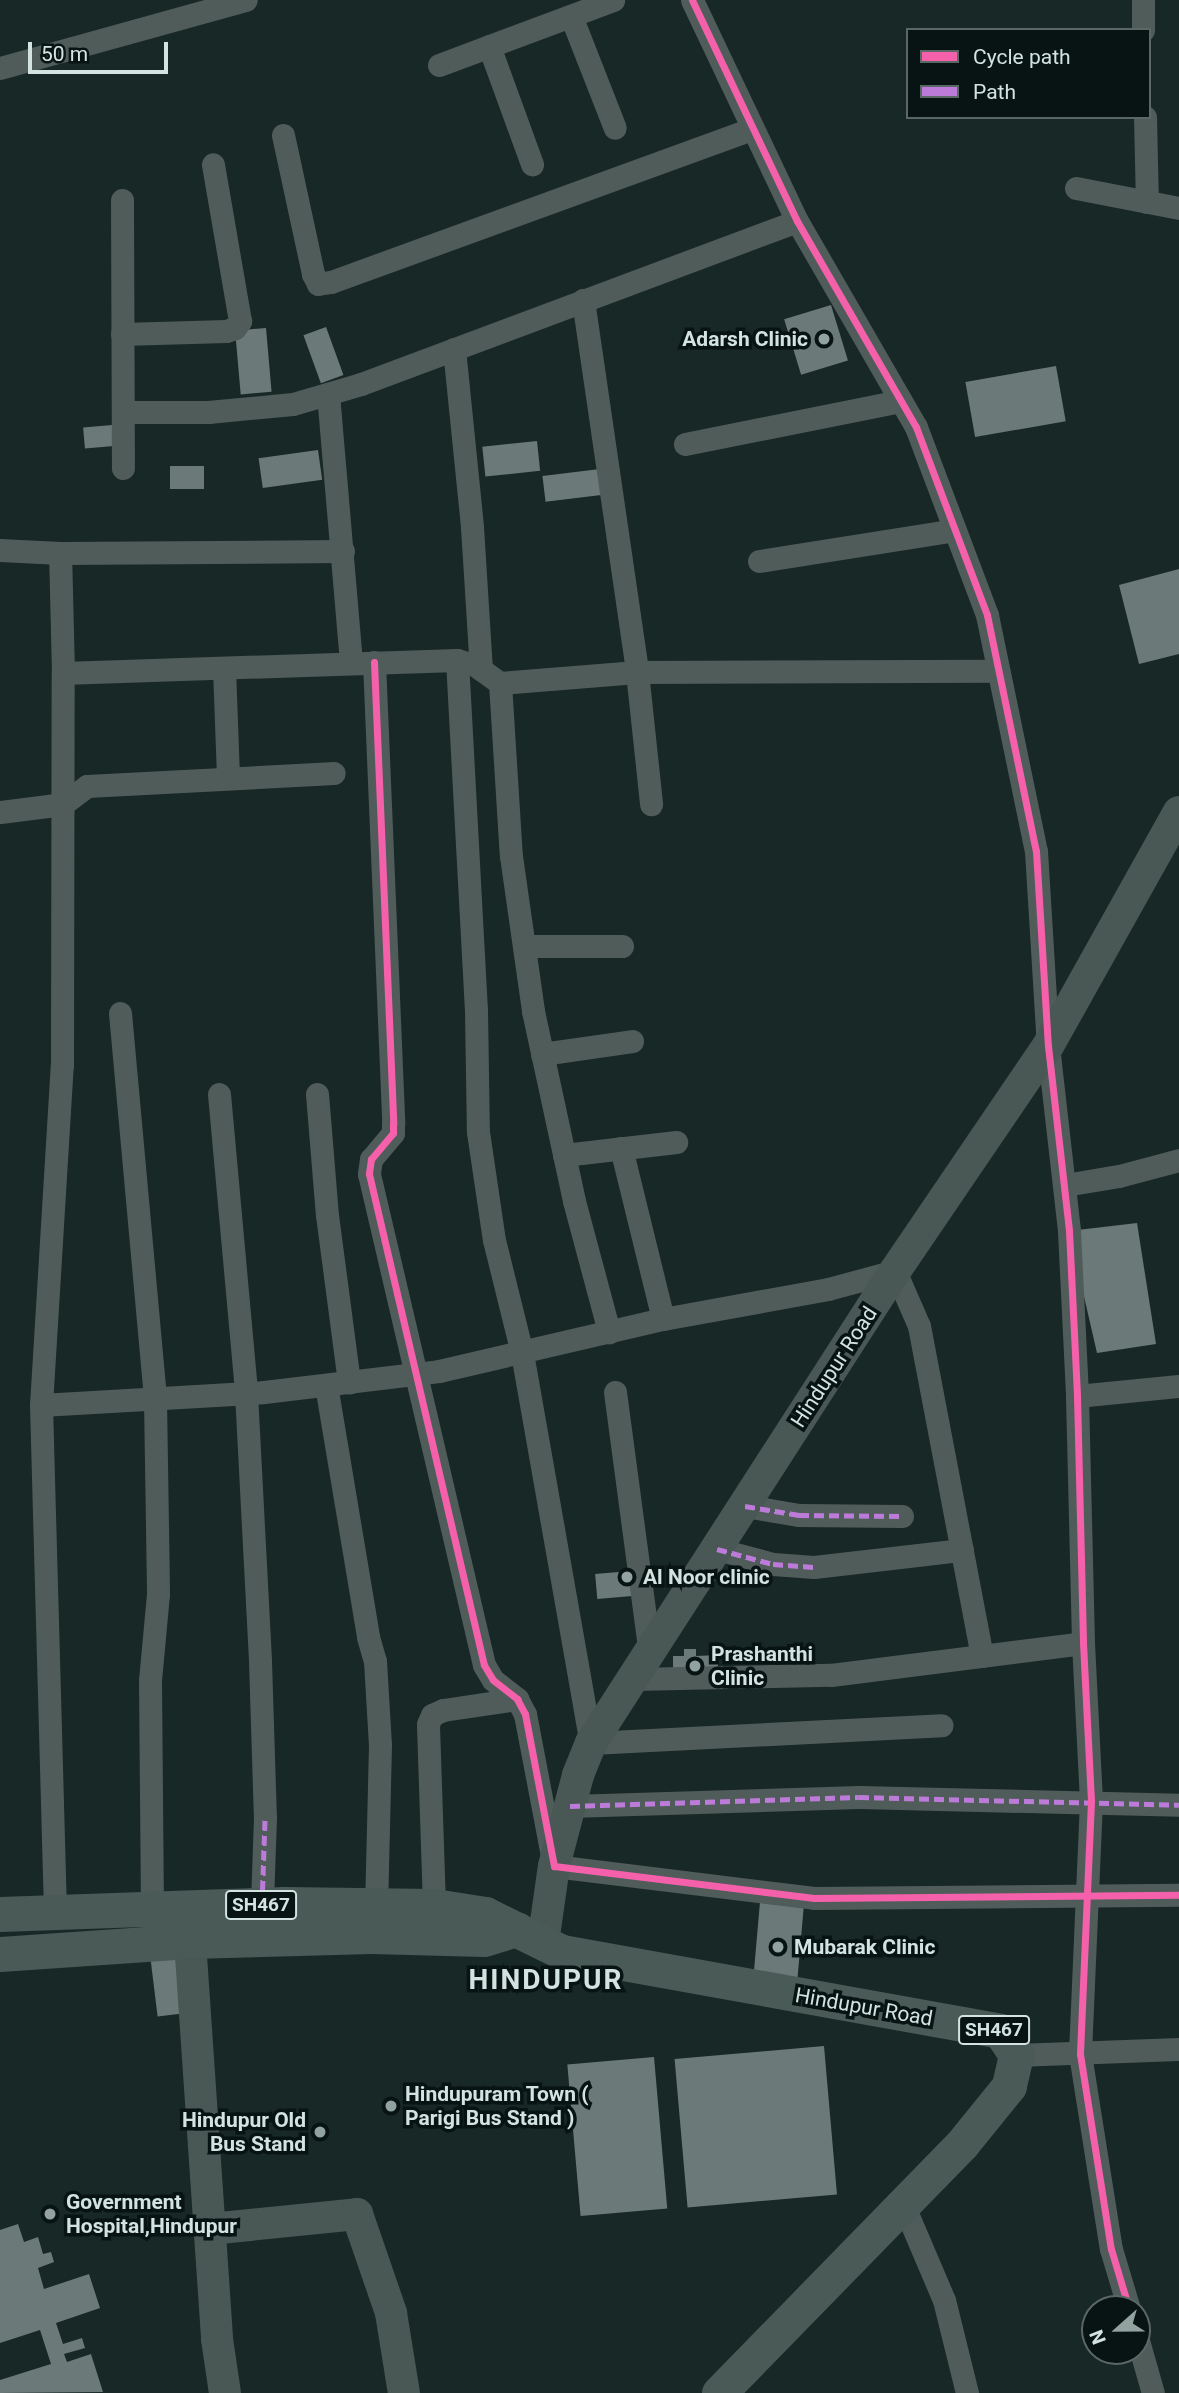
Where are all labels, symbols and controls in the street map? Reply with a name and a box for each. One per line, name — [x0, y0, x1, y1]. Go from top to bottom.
scale bar — [32, 28, 172, 72]
legend — [906, 28, 1151, 119]
text: 50 m — [41, 42, 88, 66]
text: Cycle path — [973, 45, 1071, 69]
text: Path — [973, 80, 1016, 104]
place label: Adarsh Clinic — [682, 326, 808, 352]
marker: Adarsh Clinic — [814, 329, 834, 349]
street label: Hindupur Road — [786, 1302, 882, 1432]
place label: Al Noor clinic — [643, 1564, 770, 1590]
marker: Al Noor clinic — [617, 1567, 637, 1587]
place label: Prashanthi Clinic — [711, 1641, 813, 1691]
marker: Prashanthi Clinic — [685, 1656, 705, 1676]
road number: SH467 — [224, 1890, 298, 1921]
place label: Mubarak Clinic — [794, 1934, 935, 1960]
marker: Mubarak Clinic — [768, 1937, 788, 1957]
district label: HINDUPUR — [470, 1963, 622, 1997]
street label: Hindupur Road — [793, 1983, 935, 2031]
road number: SH467 — [957, 2014, 1031, 2046]
place label: Hindupuram Town ( Parigi Bus Stand ) — [405, 2081, 589, 2131]
marker: Hindupuram Town ( Parigi Bus Stand ) — [383, 2098, 399, 2114]
place label: Hindupur Old Bus Stand — [182, 2107, 306, 2157]
marker: Hindupur Old Bus Stand — [312, 2124, 328, 2140]
place label: Government Hospital,Hindupur — [66, 2189, 237, 2239]
marker: Government Hospital,Hindupur — [40, 2204, 60, 2224]
north arrow — [1081, 2295, 1151, 2365]
text: N — [1085, 2327, 1111, 2347]

